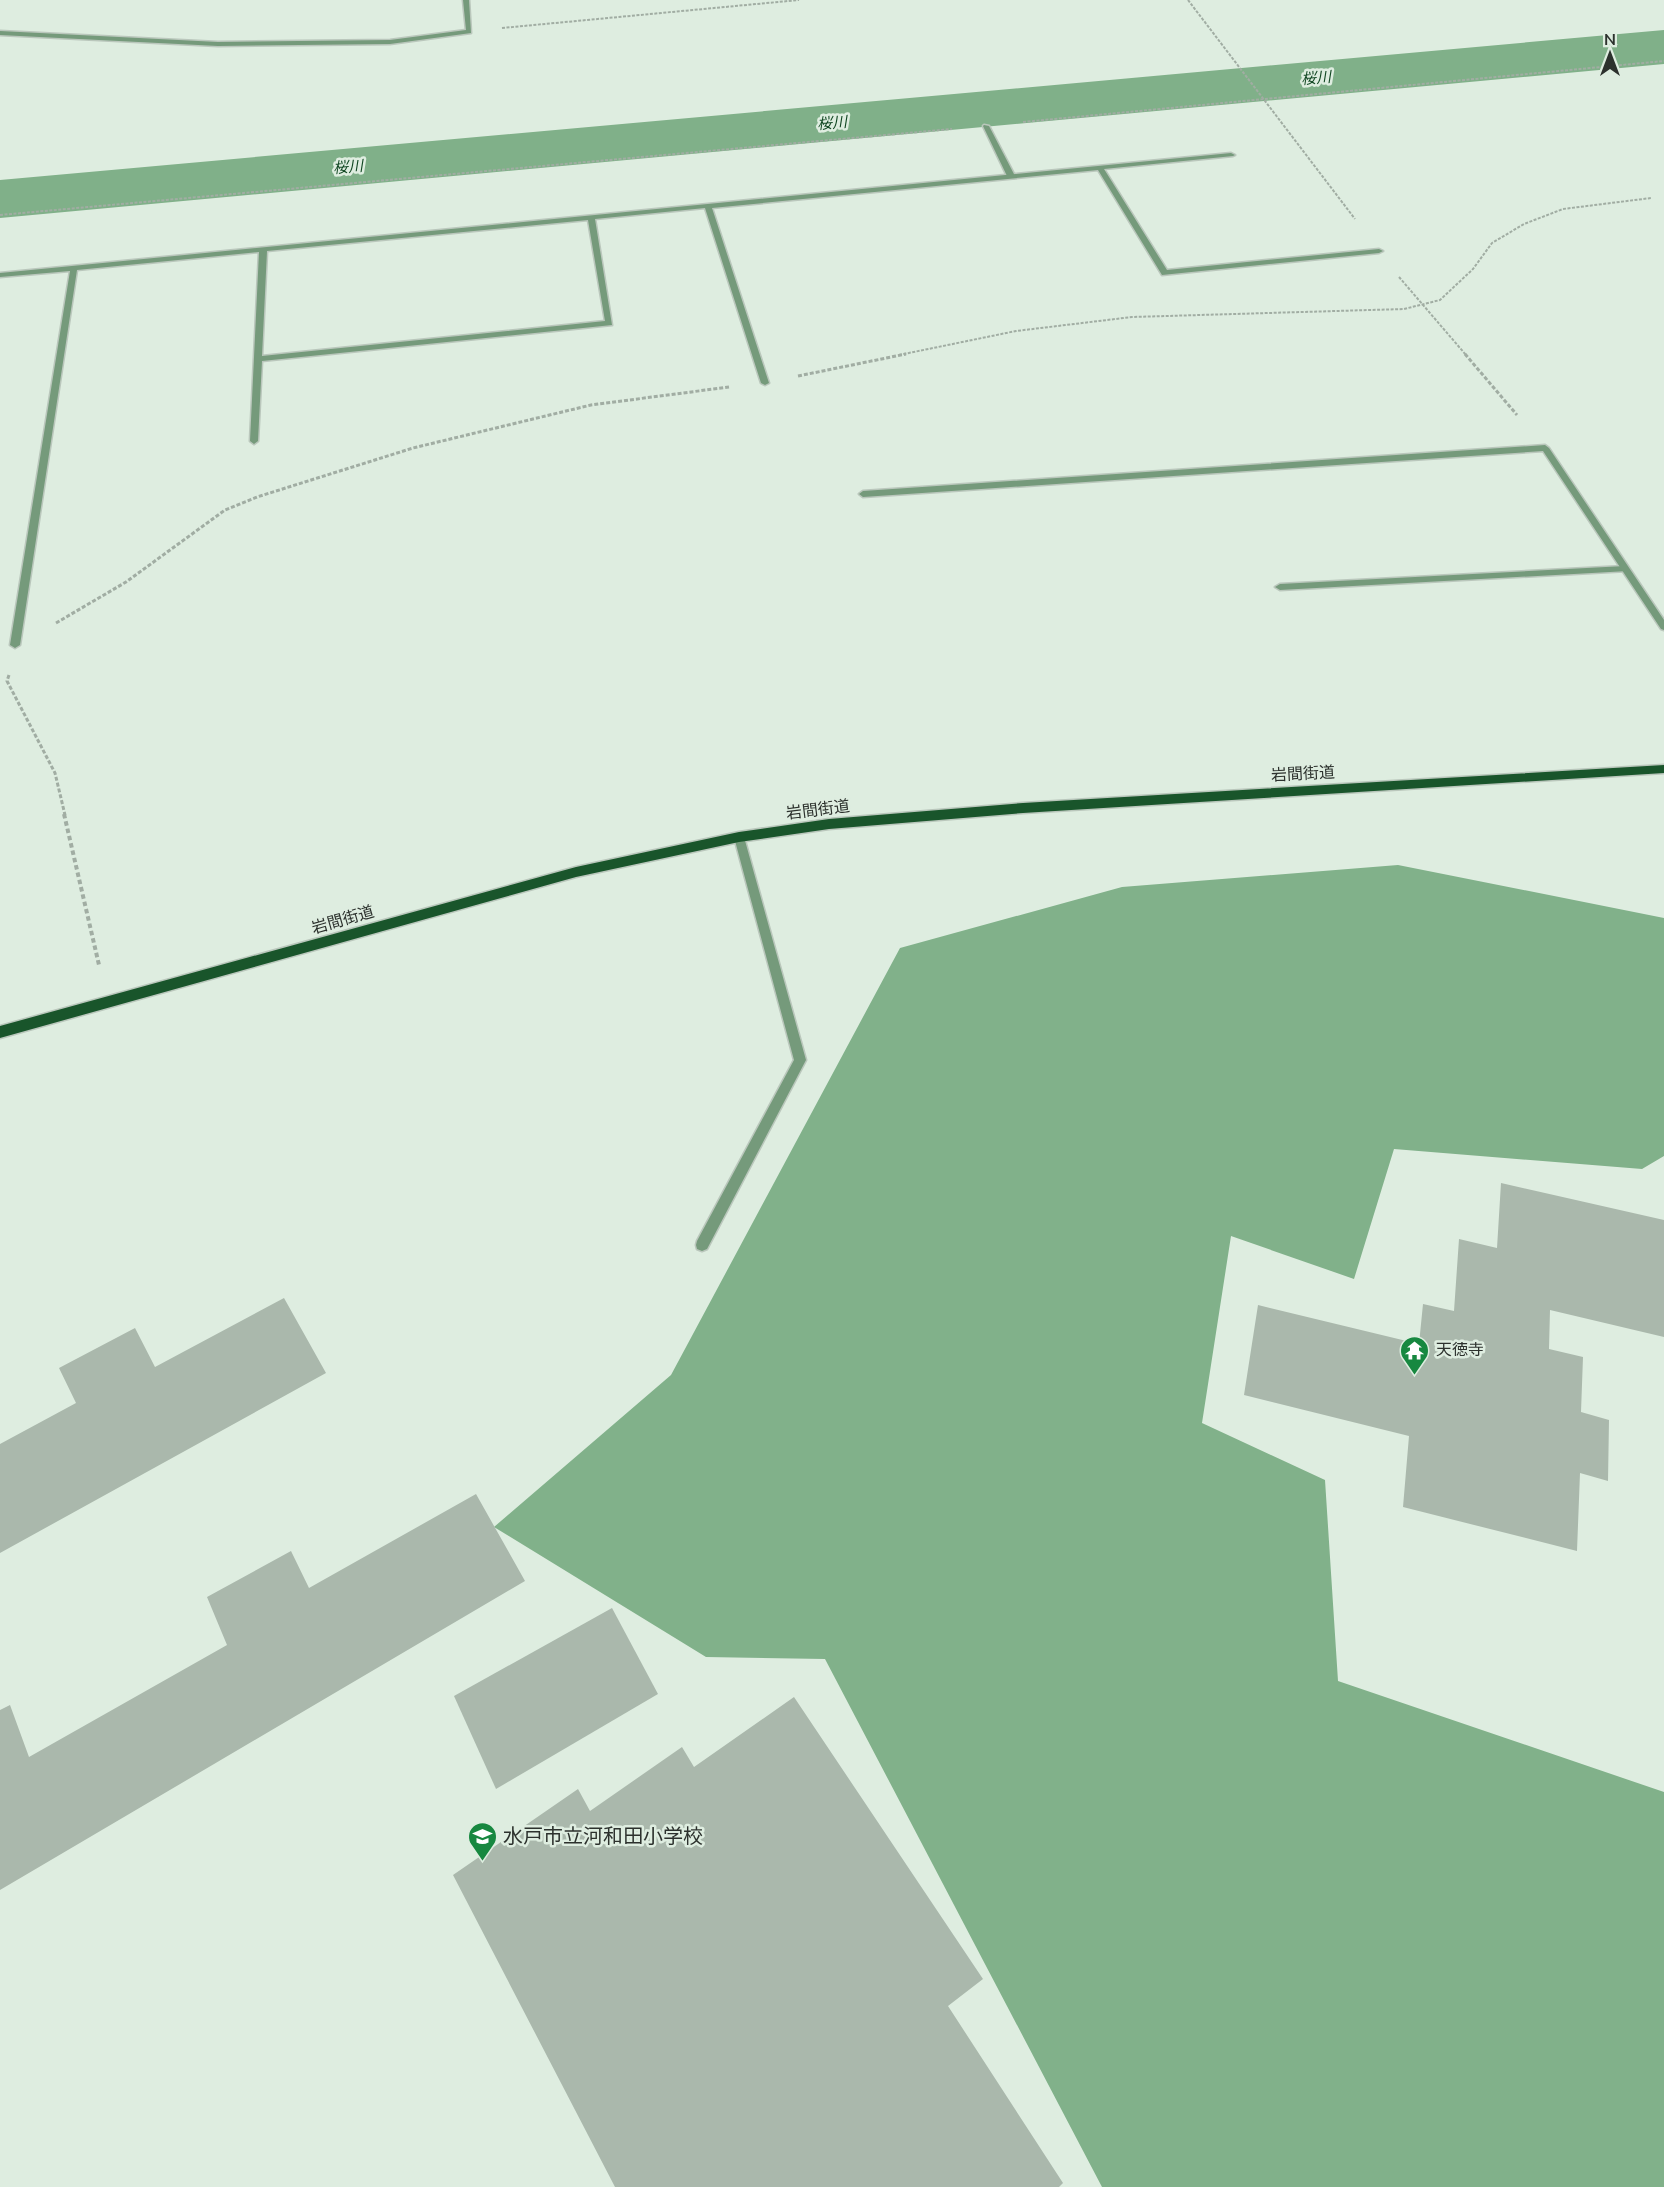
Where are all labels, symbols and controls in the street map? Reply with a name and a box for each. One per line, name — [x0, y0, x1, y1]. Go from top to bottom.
north arrow — [1580, 24, 1640, 84]
text: N — [1604, 29, 1616, 51]
water label: 桜川 — [1300, 67, 1334, 89]
water label: 桜川 — [816, 112, 850, 134]
water label: 桜川 — [332, 156, 366, 178]
street label: 岩間街道 — [1270, 761, 1336, 787]
street label: 岩間街道 — [785, 795, 851, 825]
street label: 岩間街道 — [309, 901, 377, 939]
temple icon: 天徳寺 — [1399, 1334, 1431, 1376]
place label: 天徳寺 — [1436, 1339, 1484, 1361]
school or university icon: 水戸市立河和田小学校 — [466, 1820, 498, 1862]
place label: 水戸市立河和田小学校 — [503, 1823, 703, 1850]

